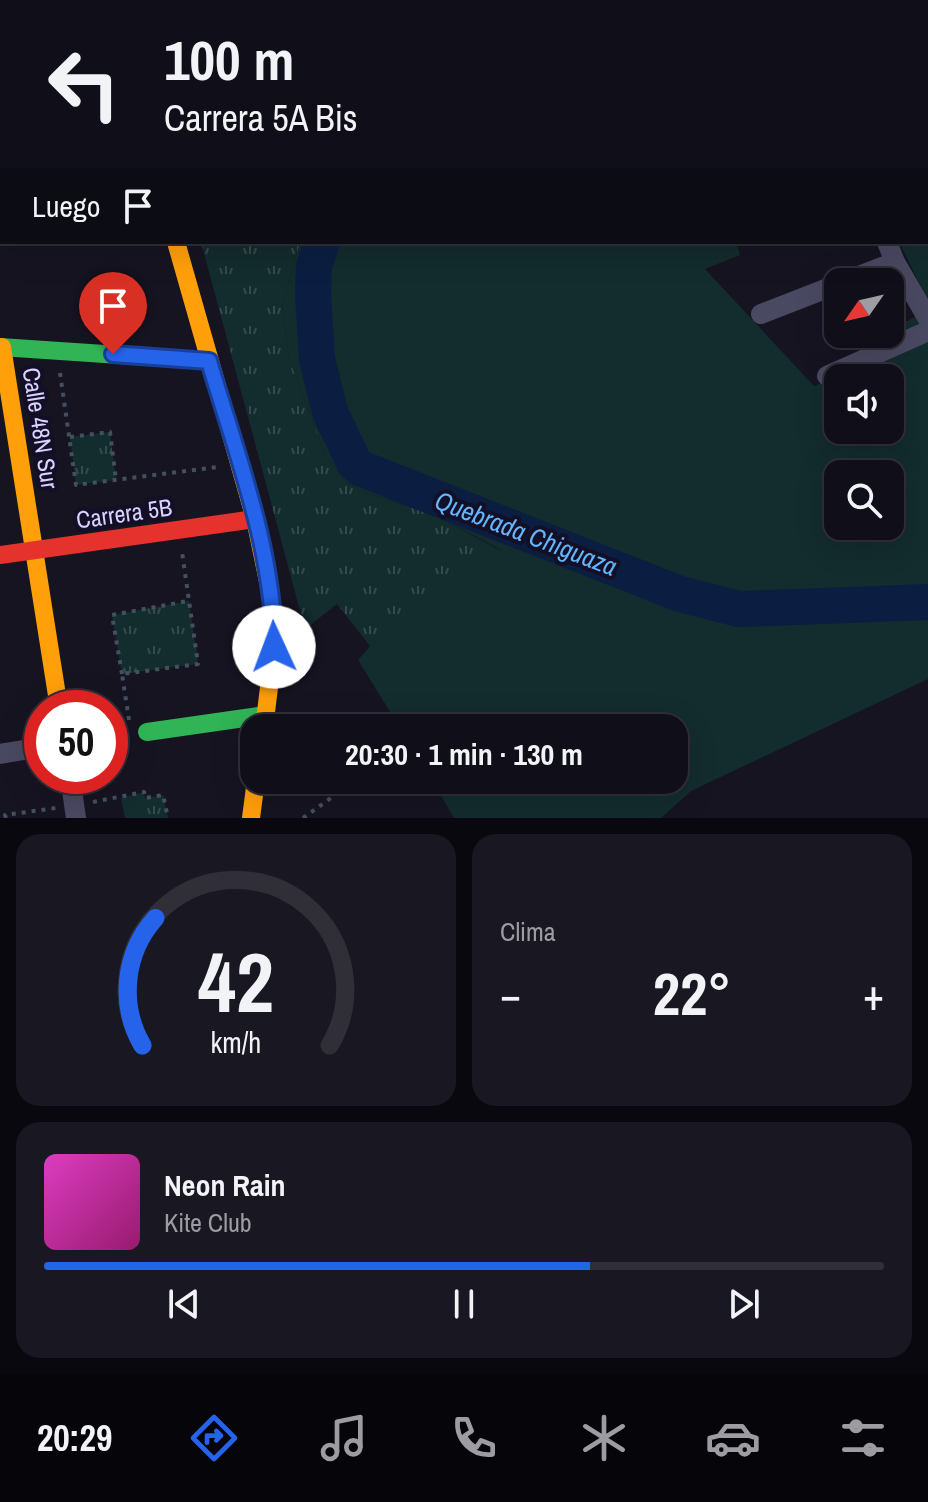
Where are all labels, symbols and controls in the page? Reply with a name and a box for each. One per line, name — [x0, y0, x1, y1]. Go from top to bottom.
text: 100 m — [164, 22, 294, 97]
icon: left — [32, 32, 136, 136]
text: Carrera 5A Bis — [164, 94, 358, 142]
icon: arrive — [116, 184, 160, 228]
text: Luego — [32, 186, 100, 226]
north arrow — [824, 268, 904, 348]
map controls — [824, 268, 904, 540]
pin — [79, 272, 147, 354]
icon: arrive — [91, 284, 135, 328]
button: sound — [824, 364, 904, 444]
street label: Calle 48N Sur — [16, 365, 66, 491]
button: search — [824, 460, 904, 540]
water label: Quebrada Chiguaza — [430, 482, 622, 584]
street label: Carrera 5B — [74, 490, 174, 536]
position arrow — [232, 605, 316, 689]
speed limit sign: 50 — [24, 690, 128, 794]
text: 20:30 · 1 min · 130 m — [345, 734, 583, 774]
text: Clima — [500, 914, 556, 949]
text: 42 — [198, 926, 274, 1038]
text: 22° — [653, 953, 731, 1034]
text: − — [500, 964, 521, 1024]
text: + — [863, 964, 884, 1024]
text: km/h — [211, 1023, 261, 1062]
text: Neon Rain — [164, 1165, 286, 1205]
text: Kite Club — [164, 1205, 252, 1240]
icon: previous — [162, 1282, 206, 1326]
icon: pause — [442, 1282, 486, 1326]
icon: next — [722, 1282, 766, 1326]
icon: directions — [186, 1410, 242, 1466]
icon: music — [316, 1410, 372, 1466]
icon: phone — [446, 1410, 502, 1466]
icon: climate — [576, 1410, 632, 1466]
icon: car — [705, 1410, 761, 1466]
icon: filters — [835, 1410, 891, 1466]
text: 20:29 — [37, 1414, 112, 1462]

